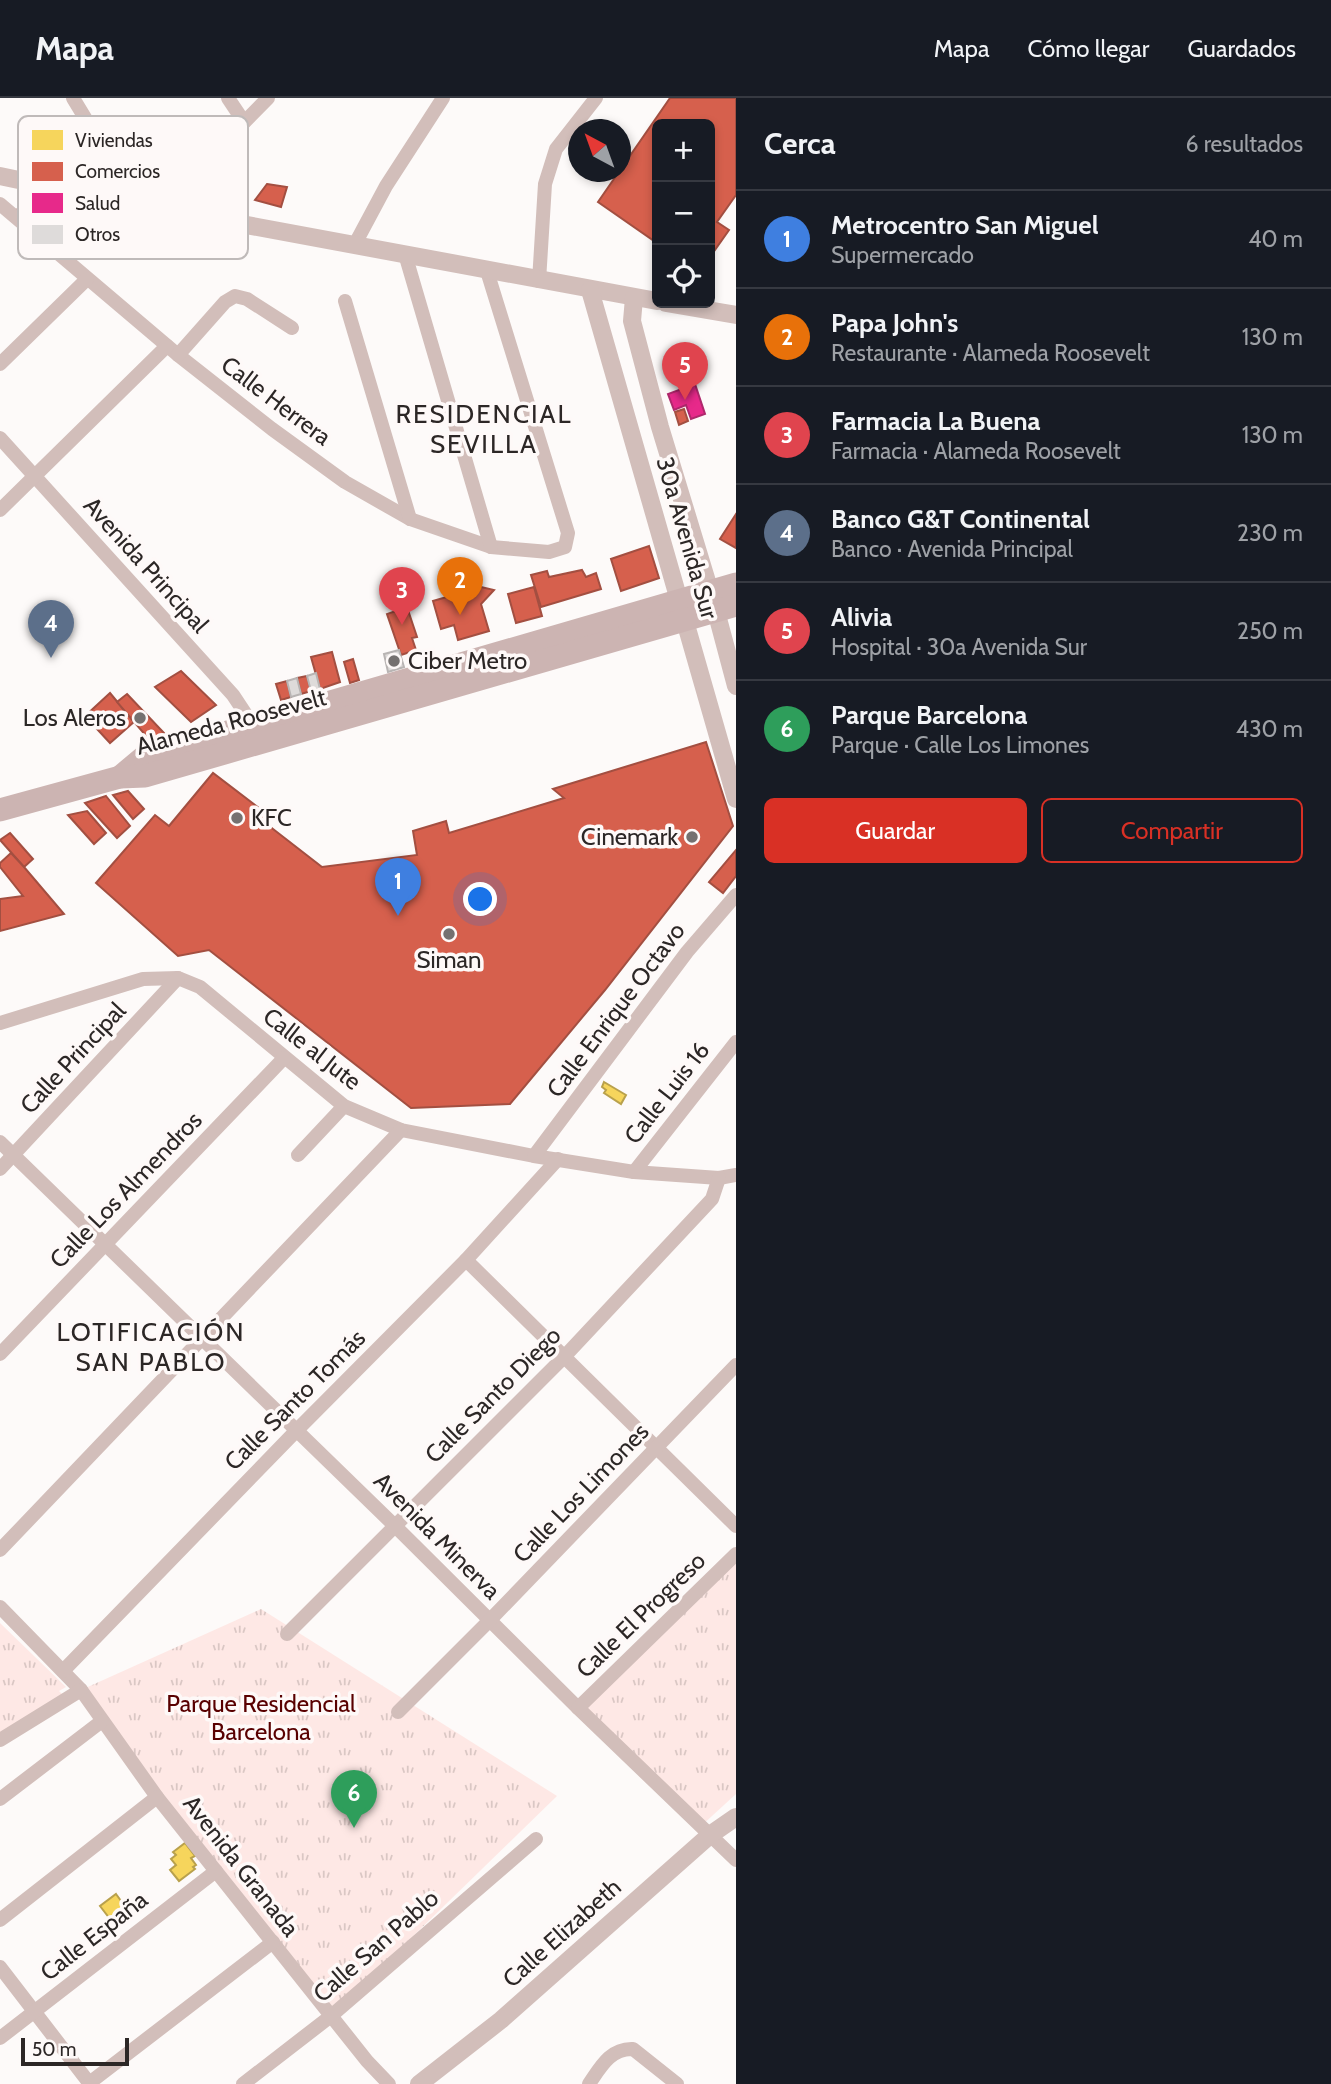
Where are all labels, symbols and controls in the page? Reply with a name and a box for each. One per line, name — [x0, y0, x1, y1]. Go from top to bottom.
text: Mapa — [35, 28, 114, 68]
text: Mapa — [934, 34, 990, 63]
text: Cómo llegar — [1028, 34, 1149, 63]
text: Guardados — [1187, 34, 1296, 63]
legend — [18, 116, 248, 259]
north arrow — [568, 119, 631, 182]
map controls — [652, 119, 715, 308]
button: + — [652, 119, 715, 182]
text: Cerca — [764, 125, 836, 162]
text: Viviendas — [75, 129, 153, 152]
text: 6 resultados — [1185, 130, 1303, 158]
text: Comercios — [75, 160, 160, 183]
button: − — [652, 182, 715, 245]
text: Salud — [75, 192, 120, 215]
text: Metrocentro San Miguel — [831, 209, 1099, 241]
text: Otros — [75, 223, 120, 246]
text: 1 — [783, 225, 791, 253]
text: 40 m — [1248, 225, 1303, 253]
text: Supermercado — [831, 241, 974, 269]
button: locate — [652, 245, 715, 308]
text: Papa John's — [831, 307, 958, 339]
text: 2 — [781, 323, 793, 351]
text: 130 m — [1242, 323, 1303, 351]
text: Restaurante · Alameda Roosevelt — [831, 339, 1150, 367]
pin: 5 — [662, 342, 708, 400]
street label: Calle Herrera — [216, 350, 337, 452]
district label: RESIDENCIAL SEVILLA — [395, 398, 573, 460]
text: Farmacia La Buena — [831, 405, 1041, 437]
text: 3 — [781, 421, 793, 449]
text: 130 m — [1242, 421, 1303, 449]
text: Farmacia · Alameda Roosevelt — [831, 437, 1121, 465]
street label: 30a Avenida Sur — [650, 453, 725, 623]
street label: Avenida Principal — [78, 491, 215, 639]
text: Banco G&T Continental — [831, 503, 1090, 535]
text: 4 — [780, 519, 794, 547]
text: 230 m — [1237, 519, 1303, 547]
text: Banco · Avenida Principal — [831, 535, 1073, 563]
pin: 2 — [437, 557, 483, 615]
pin: 3 — [379, 567, 425, 625]
pin: 4 — [28, 600, 74, 658]
text: Alivia — [831, 601, 892, 633]
text: 5 — [781, 617, 793, 645]
text: 250 m — [1237, 617, 1303, 645]
text: Hospital · 30a Avenida Sur — [831, 633, 1087, 661]
place label: Ciber Metro — [408, 646, 527, 675]
marker: Ciber Metro — [386, 653, 402, 669]
street label: Alameda Roosevelt — [133, 682, 329, 761]
text: Parque Barcelona — [831, 699, 1027, 731]
place label: Los Aleros — [23, 703, 126, 732]
marker: Los Aleros — [132, 710, 148, 726]
text: 6 — [781, 715, 793, 743]
text: 430 m — [1236, 715, 1303, 743]
text: Parque · Calle Los Limones — [831, 731, 1089, 759]
button: Guardar — [764, 798, 1027, 863]
button: Compartir — [1041, 798, 1303, 863]
place label: KFC — [251, 803, 292, 832]
marker: KFC — [229, 810, 245, 826]
place label: Cinemark — [581, 822, 678, 851]
marker: Cinemark — [684, 829, 700, 845]
pin: 1 — [375, 858, 421, 916]
your location — [463, 882, 497, 916]
street label: Calle Enrique Octavo — [540, 917, 691, 1103]
marker: Siman — [441, 926, 457, 942]
place label: Siman — [417, 945, 481, 974]
street label: Calle Principal — [14, 996, 132, 1119]
street label: Calle al Jute — [257, 1001, 367, 1096]
street label: Calle Luis 16 — [618, 1036, 715, 1149]
street label: Calle Los Almendros — [44, 1105, 208, 1274]
district label: LOTIFICACIÓN SAN PABLO — [56, 1316, 246, 1378]
street label: Calle Santo Diego — [419, 1321, 567, 1469]
street label: Calle Santo Tomás — [218, 1323, 371, 1476]
street label: Calle Los Limones — [507, 1417, 655, 1568]
street label: Avenida Minerva — [368, 1466, 507, 1605]
street label: Calle El Progreso — [570, 1546, 711, 1683]
park label: Parque Residencial Barcelona — [166, 1689, 356, 1746]
pin: 6 — [331, 1770, 377, 1828]
street label: Avenida Granada — [177, 1789, 306, 1942]
street label: Calle Elizabeth — [497, 1872, 627, 1993]
street label: Calle San Pablo — [307, 1883, 444, 2008]
street label: Calle España — [34, 1884, 153, 1986]
scale bar — [21, 2035, 130, 2067]
text: 50 m — [32, 2038, 76, 2061]

